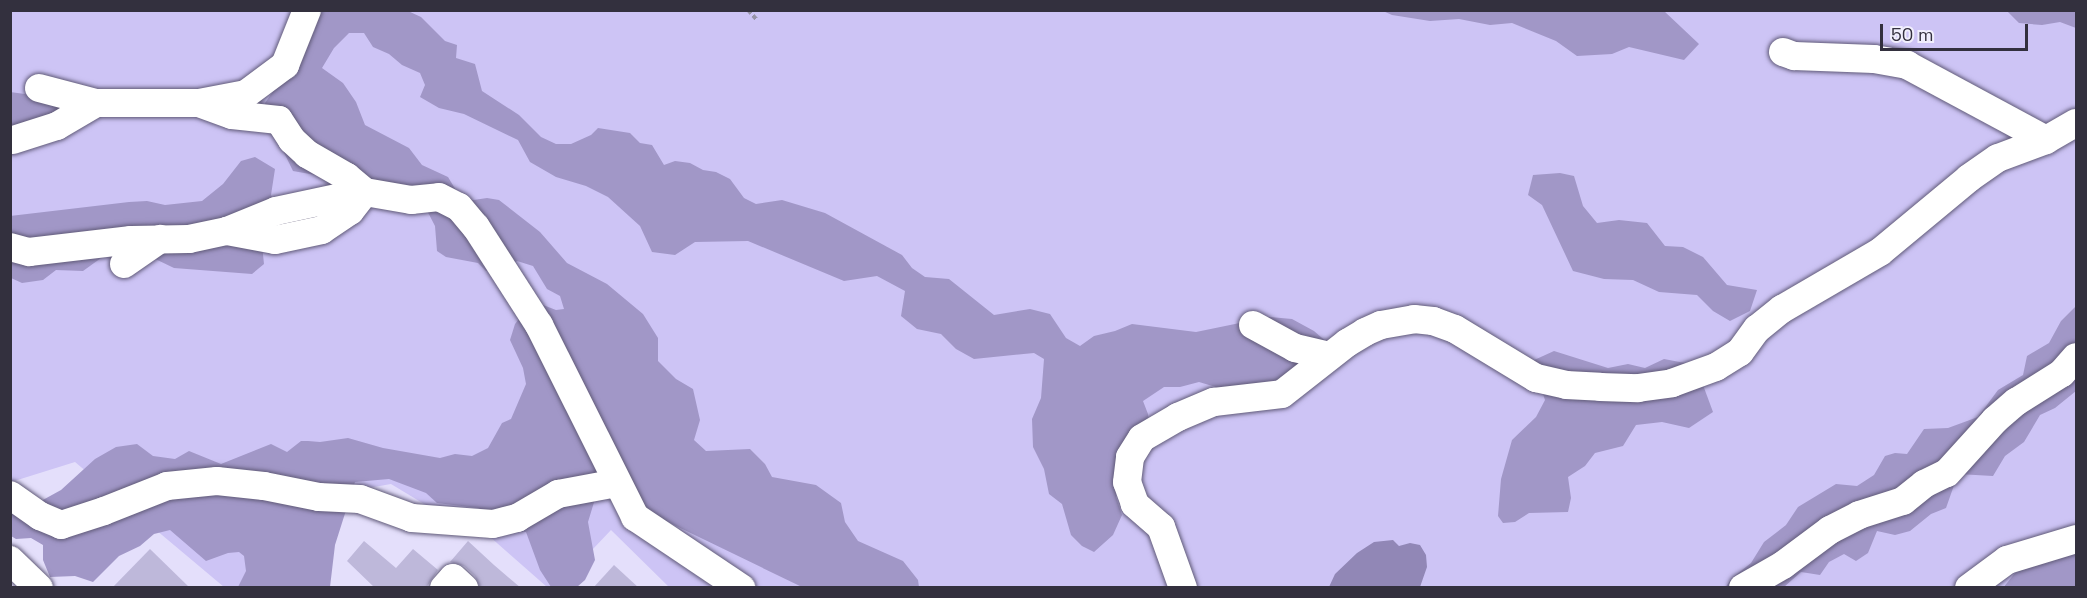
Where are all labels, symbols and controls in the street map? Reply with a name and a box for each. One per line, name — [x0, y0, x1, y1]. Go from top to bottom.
scale bar — [1883, 12, 2032, 50]
text: 50 m — [1891, 23, 1933, 46]

